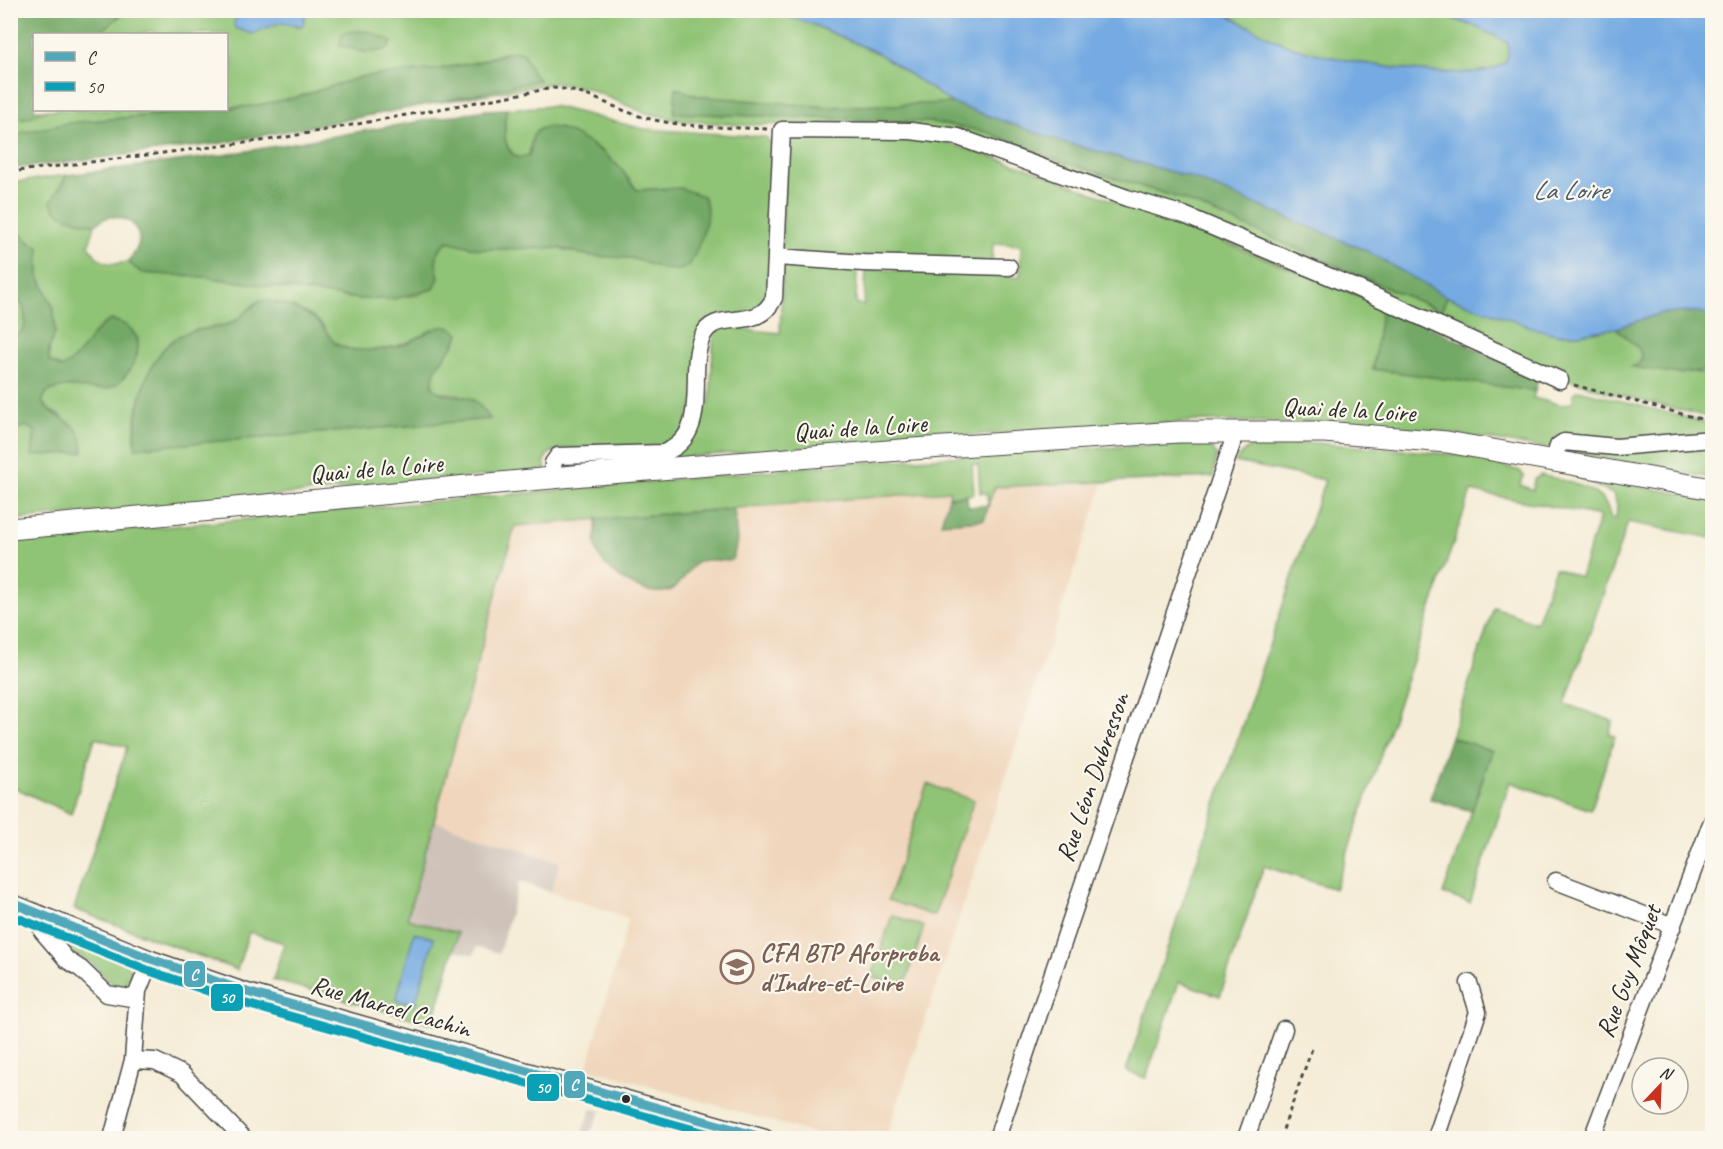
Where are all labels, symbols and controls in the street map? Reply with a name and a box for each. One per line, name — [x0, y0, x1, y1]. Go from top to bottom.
legend — [33, 33, 228, 111]
text: C — [87, 46, 98, 68]
text: 50 — [87, 76, 105, 98]
water label: La Loire — [1533, 173, 1611, 207]
street label: Quai de la Loire — [1282, 390, 1418, 430]
street label: Quai de la Loire — [792, 406, 929, 449]
street label: Quai de la Loire — [308, 446, 445, 491]
street label: Rue Léon Dubresson — [1048, 687, 1137, 866]
street label: Rue Guy Môquet — [1588, 898, 1670, 1042]
place label: CFA BTP Aforproba d'Indre-et-Loire — [760, 936, 941, 999]
school or university icon: CFA BTP Aforproba d'Indre-et-Loire — [719, 949, 755, 985]
line badge: C — [183, 960, 206, 988]
text: C — [190, 965, 200, 985]
street label: Rue Marcel Cachin — [307, 968, 476, 1045]
line badge: 50 — [210, 983, 244, 1012]
text: 50 — [220, 988, 236, 1008]
north arrow — [1630, 1056, 1690, 1116]
text: N — [1657, 1062, 1677, 1085]
line badge: C — [563, 1070, 586, 1099]
line badge: 50 — [526, 1073, 560, 1102]
text: C — [570, 1075, 580, 1095]
text: 50 — [536, 1078, 552, 1098]
unlabelled marker — [620, 1093, 632, 1105]

